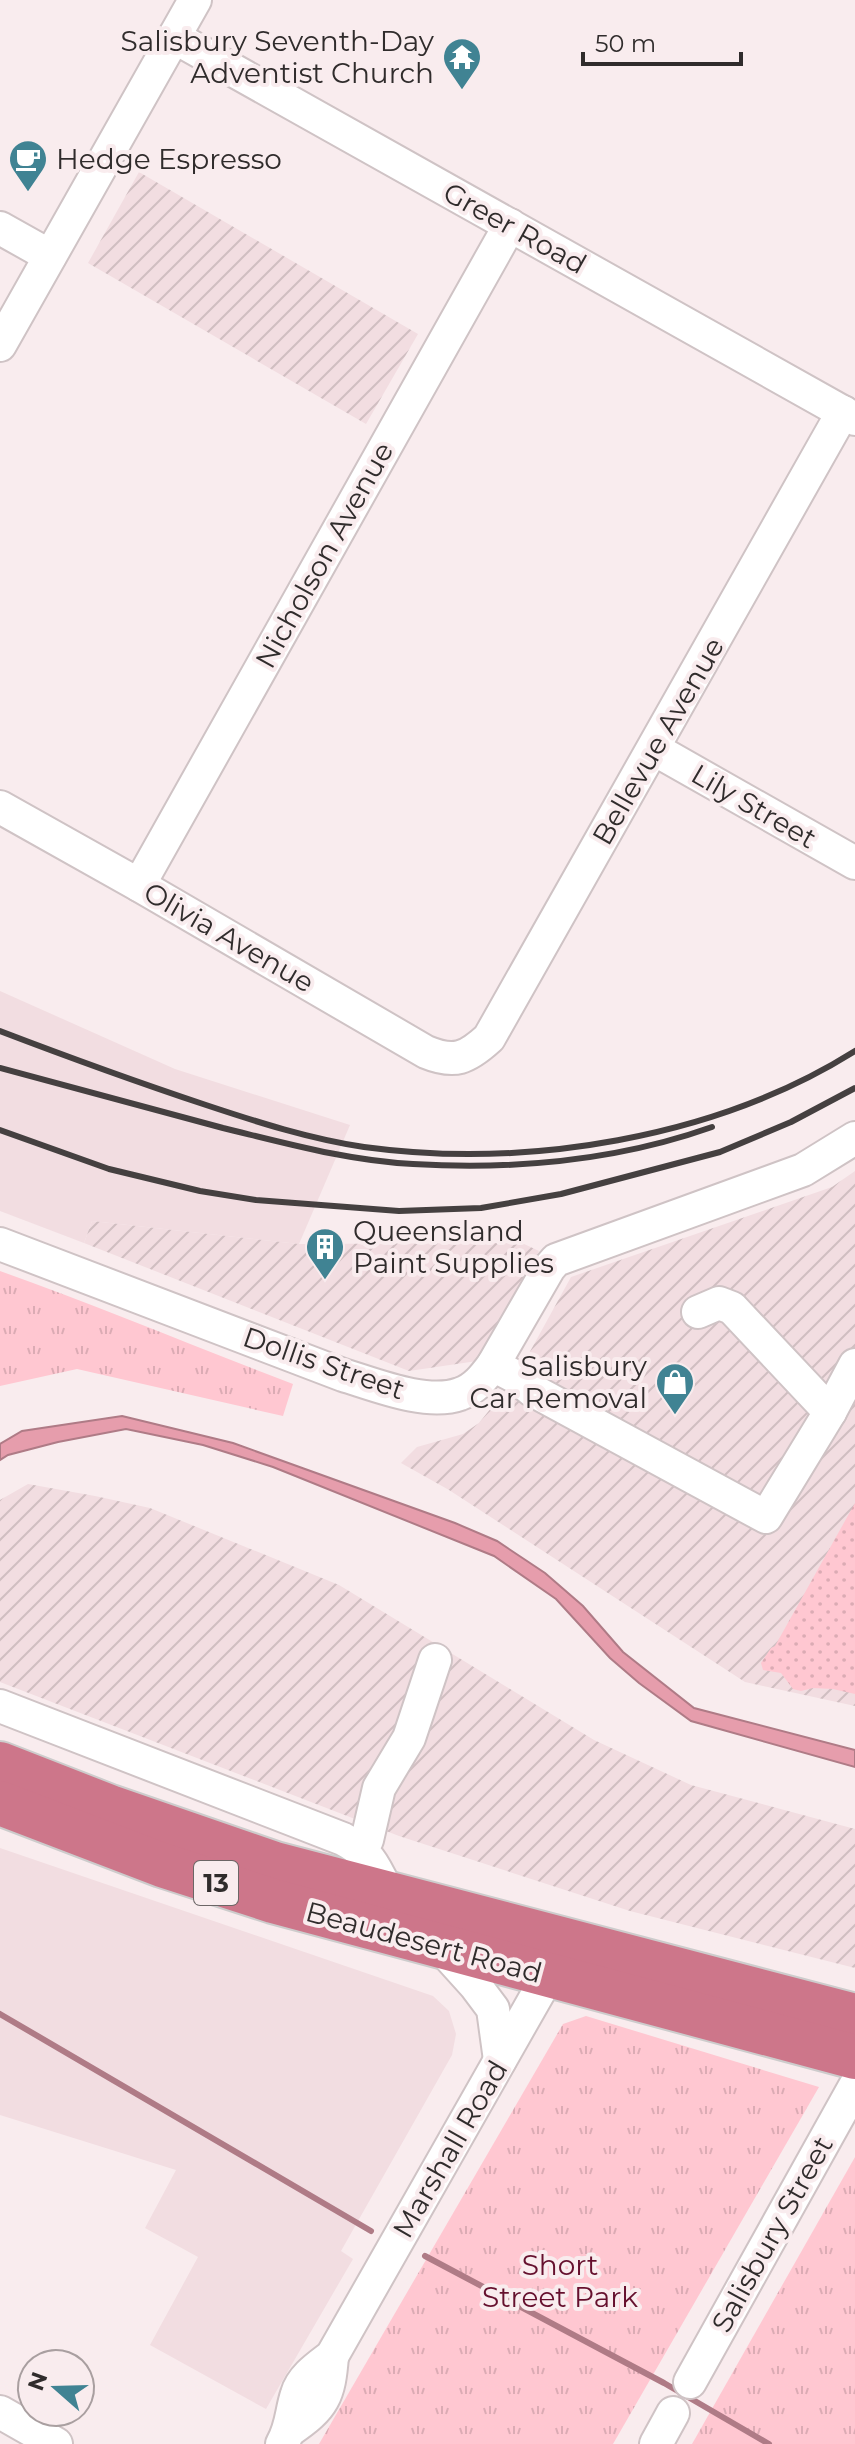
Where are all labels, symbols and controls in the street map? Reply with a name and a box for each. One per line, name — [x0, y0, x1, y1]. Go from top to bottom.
scale bar — [583, 16, 741, 66]
place label: Salisbury Seventh-Day Adventist Church — [120, 24, 435, 90]
text: 50 m — [595, 29, 656, 58]
temple icon: Salisbury Seventh-Day Adventist Church — [441, 36, 483, 91]
cafe icon: Hedge Espresso — [7, 138, 49, 193]
place label: Hedge Espresso — [56, 142, 282, 176]
street label: Greer Road — [438, 175, 592, 281]
street label: Nicholson Avenue — [248, 436, 400, 674]
street label: Bellevue Avenue — [585, 631, 731, 851]
street label: Lily Street — [685, 757, 823, 855]
street label: Olivia Avenue — [138, 875, 320, 999]
place label: Queensland Paint Supplies — [353, 1214, 554, 1280]
building icon: Queensland Paint Supplies — [304, 1226, 346, 1281]
street label: Dollis Street — [239, 1319, 409, 1407]
place label: Salisbury Car Removal — [470, 1349, 648, 1415]
shop icon: Salisbury Car Removal — [654, 1361, 696, 1416]
road number: 13 — [194, 1861, 238, 1905]
street label: Beaudesert Road — [302, 1894, 546, 1990]
street label: Marshall Road — [385, 2054, 515, 2244]
street label: Salisbury Street — [704, 2130, 840, 2338]
park label: Short Street Park — [482, 2248, 638, 2314]
north arrow — [16, 2348, 96, 2428]
text: N — [22, 2368, 53, 2394]

